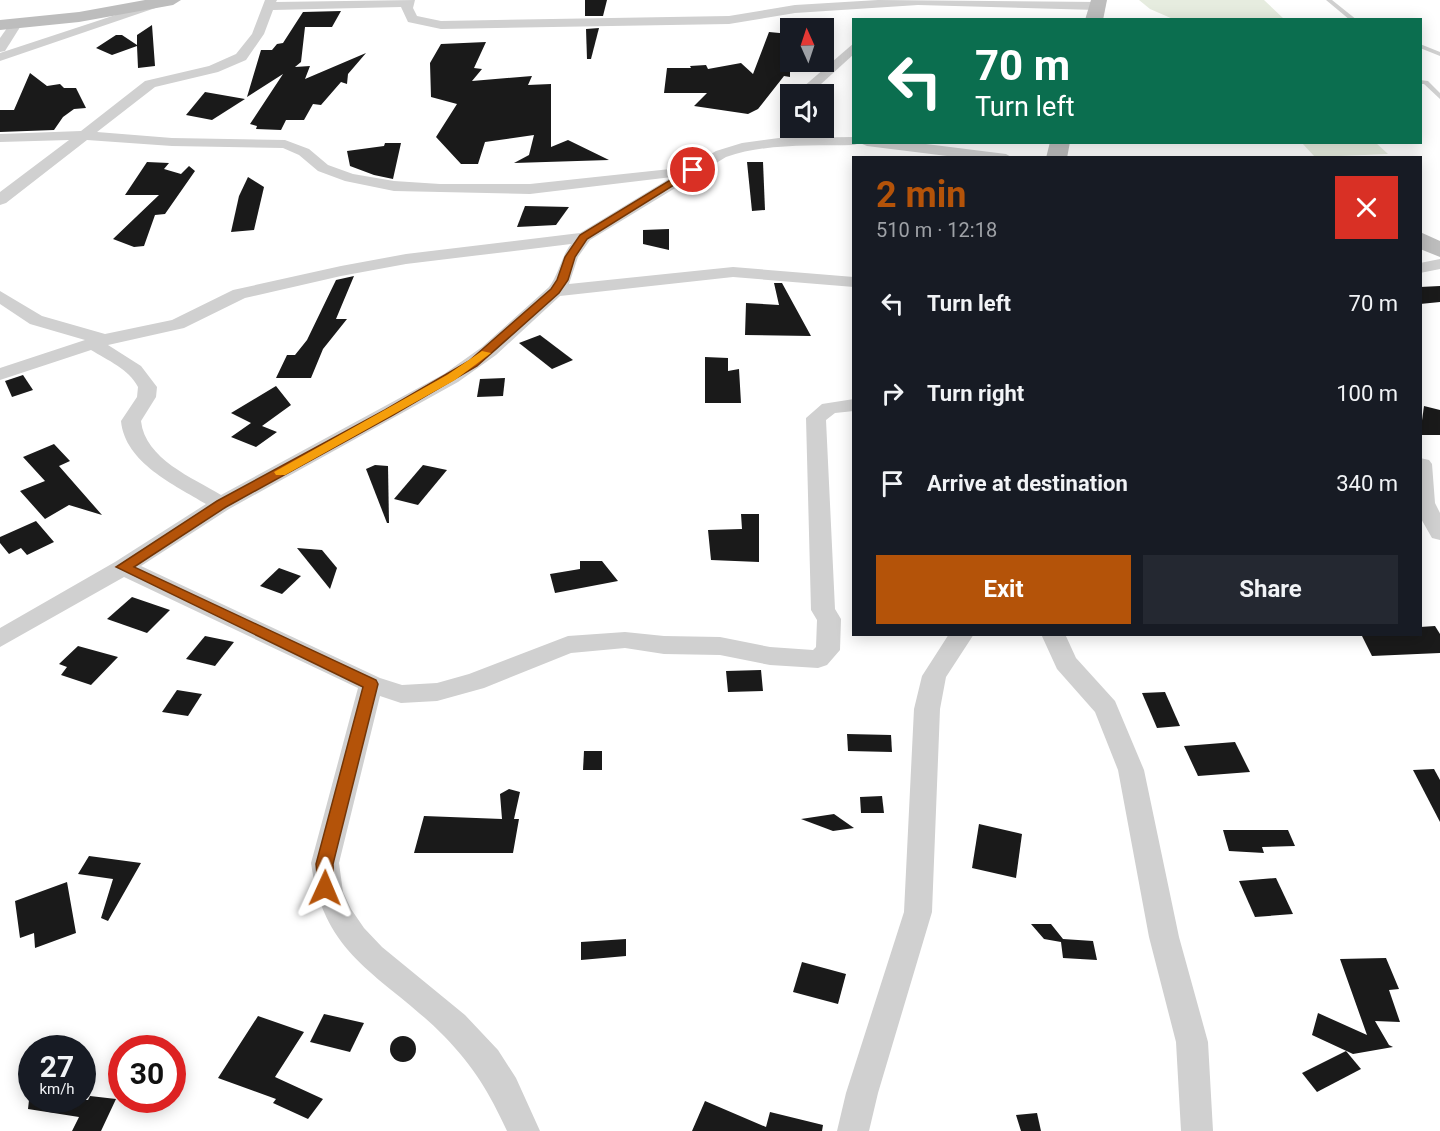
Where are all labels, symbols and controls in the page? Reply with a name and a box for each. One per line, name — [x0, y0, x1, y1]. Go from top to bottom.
north arrow — [780, 18, 834, 72]
map controls — [780, 18, 834, 138]
text: 70 m — [975, 41, 1070, 90]
icon: left — [876, 42, 954, 120]
button: sound — [780, 84, 834, 138]
text: Turn left — [975, 91, 1075, 123]
pin — [667, 144, 718, 195]
icon: arrive — [676, 153, 709, 186]
text: 2 min — [876, 174, 967, 216]
button: close — [1335, 176, 1398, 239]
text: 510 m · 12:18 — [876, 218, 997, 242]
icon: left — [876, 287, 909, 320]
text: Turn left — [927, 291, 1011, 316]
text: 70 m — [1349, 291, 1398, 316]
icon: right — [876, 377, 909, 410]
text: Turn right — [927, 381, 1024, 406]
text: 100 m — [1336, 381, 1398, 406]
icon: arrive — [876, 467, 909, 500]
text: Arrive at destination — [927, 471, 1128, 496]
text: 340 m — [1336, 471, 1398, 496]
button: Exit — [876, 555, 1131, 624]
button: Share — [1143, 555, 1398, 624]
position arrow — [293, 856, 357, 920]
speed limit sign: 30 — [108, 1035, 186, 1113]
text: 27 — [40, 1049, 74, 1084]
text: km/h — [39, 1080, 75, 1098]

